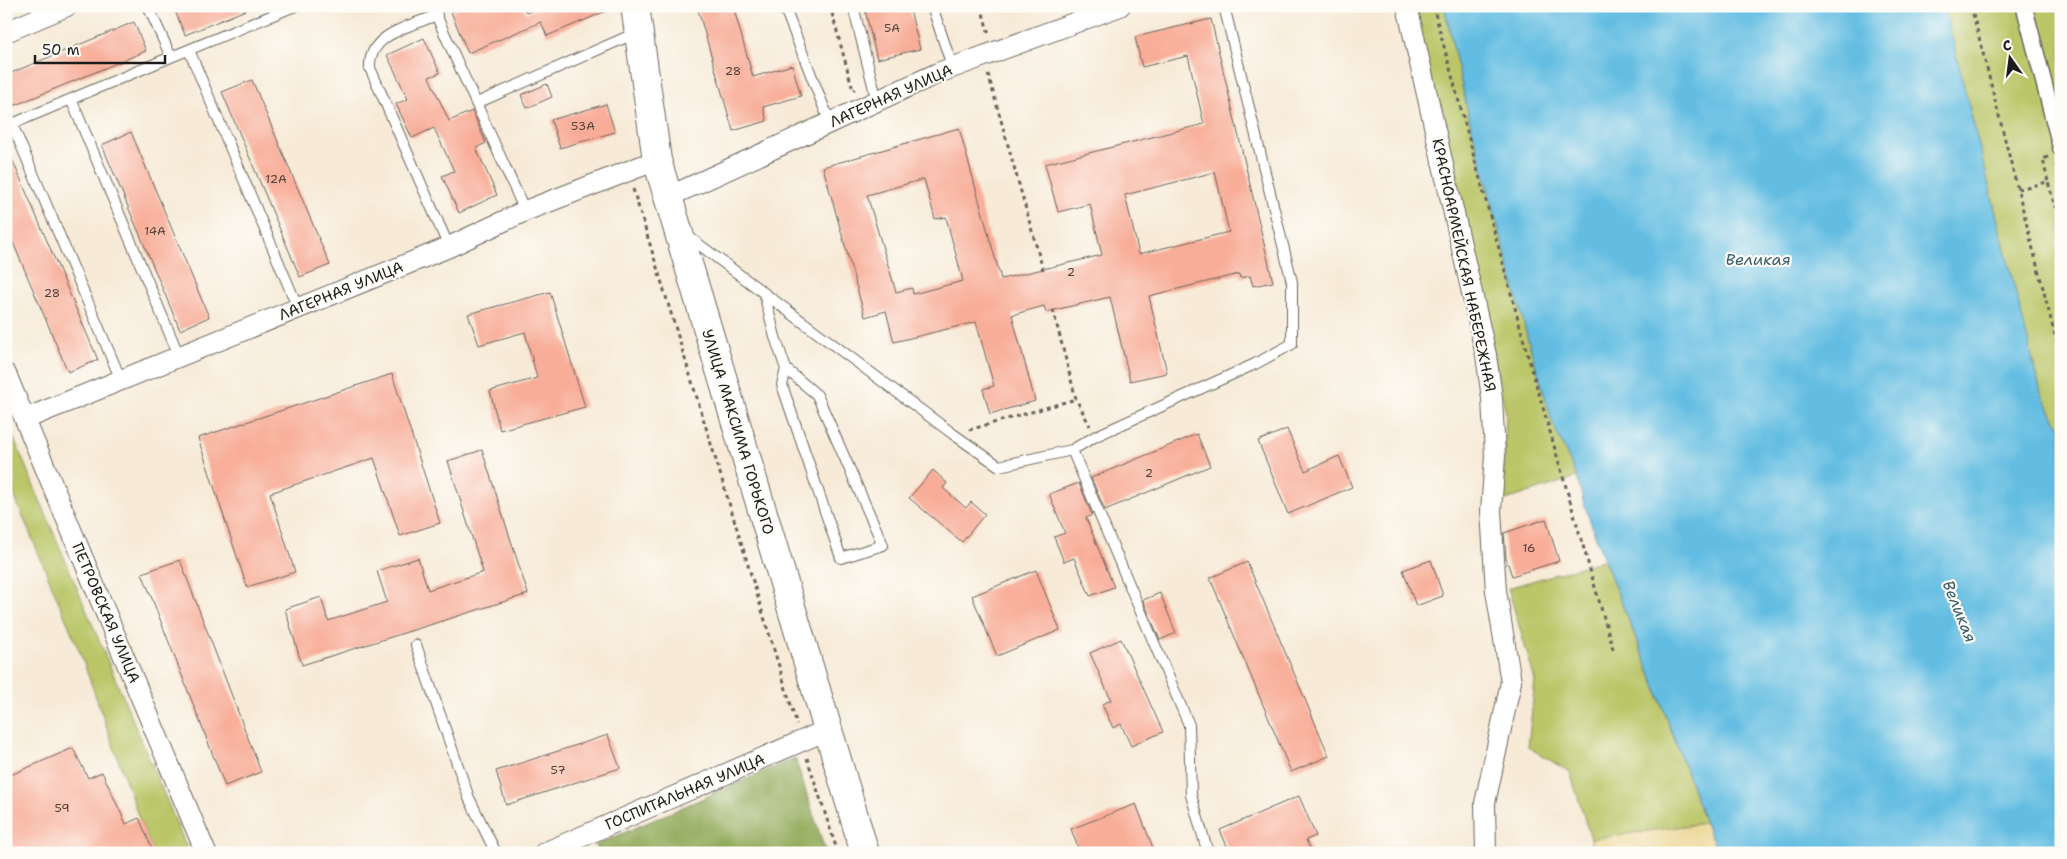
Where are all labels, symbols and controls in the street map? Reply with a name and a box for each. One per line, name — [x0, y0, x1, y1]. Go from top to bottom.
house number: 5А — [884, 20, 900, 36]
scale bar — [35, 32, 165, 64]
north arrow — [1984, 32, 2034, 82]
text: С — [2001, 36, 2013, 55]
text: 50 m — [42, 40, 80, 60]
street label: ЛАГЕРНАЯ УЛИЦА — [826, 60, 956, 132]
house number: 28 — [725, 63, 741, 79]
house number: 53А — [571, 118, 595, 134]
street label: КРАСНОАРМЕЙСКАЯ НАБЕРЕЖНАЯ — [1427, 136, 1502, 393]
house number: 12А — [265, 171, 287, 187]
house number: 14А — [144, 223, 166, 239]
water label: Великая — [1726, 249, 1791, 270]
street label: ЛАГЕРНАЯ УЛИЦА — [276, 257, 406, 325]
house number: 2 — [1067, 264, 1075, 280]
house number: 28 — [44, 285, 60, 301]
street label: УЛИЦА МАКСИМА ГОРЬКОГО — [697, 327, 779, 537]
house number: 2 — [1145, 465, 1153, 481]
street label: ПЕТРОВСКАЯ УЛИЦА — [67, 540, 145, 686]
house number: 16 — [1522, 540, 1536, 556]
water label: Великая — [1938, 577, 1981, 645]
street label: ГОСПИТАЛЬНАЯ УЛИЦА — [602, 749, 768, 835]
house number: 57 — [550, 762, 566, 778]
house number: 59 — [54, 800, 70, 816]

